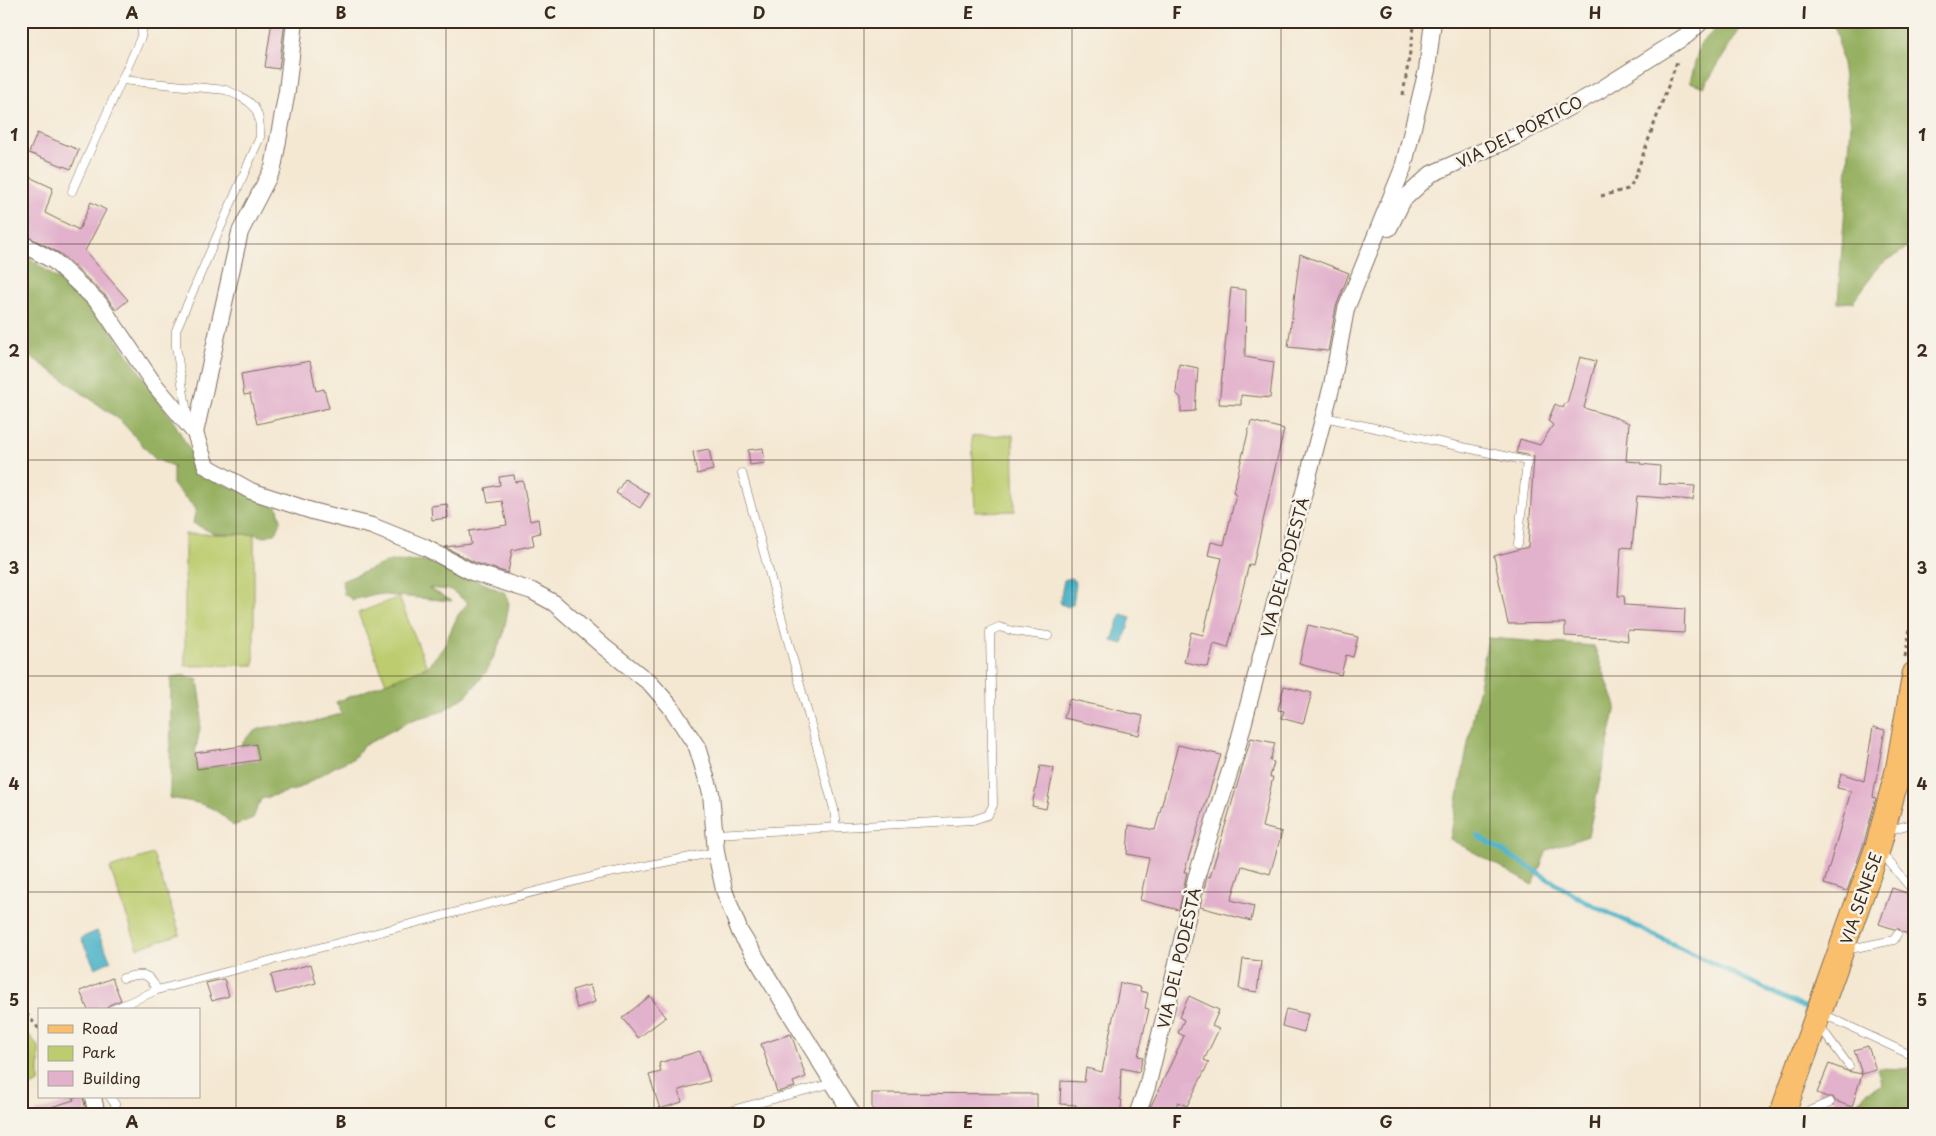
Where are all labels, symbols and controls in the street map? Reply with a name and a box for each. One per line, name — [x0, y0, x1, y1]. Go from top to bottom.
text: A — [126, 0, 139, 24]
text: B — [336, 0, 347, 24]
text: C — [544, 0, 556, 24]
text: D — [753, 0, 765, 24]
text: E — [963, 0, 973, 24]
text: F — [1172, 0, 1182, 24]
text: G — [1379, 0, 1393, 24]
text: H — [1589, 0, 1601, 24]
text: I — [1801, 0, 1807, 24]
street label: VIA DEL PORTICO — [1452, 89, 1586, 173]
text: 1 — [10, 122, 18, 146]
text: 1 — [1918, 122, 1926, 146]
text: 2 — [8, 338, 20, 362]
text: 2 — [1916, 338, 1928, 362]
street label: VIA DEL PODESTÀ — [1254, 494, 1314, 640]
text: 3 — [9, 555, 19, 579]
text: 3 — [1917, 555, 1927, 579]
text: 4 — [9, 771, 20, 795]
text: 4 — [1917, 771, 1928, 795]
street label: VIA SENESE — [1833, 849, 1887, 947]
street label: VIA DEL PODESTÀ — [1150, 885, 1206, 1031]
text: 5 — [9, 987, 19, 1011]
text: 5 — [1917, 987, 1927, 1011]
legend — [38, 1008, 200, 1098]
text: Road — [82, 1016, 118, 1039]
text: Park — [82, 1040, 116, 1063]
text: Building — [82, 1066, 141, 1089]
text: A — [126, 1109, 139, 1133]
text: B — [336, 1109, 347, 1133]
text: C — [544, 1109, 556, 1133]
text: D — [753, 1109, 765, 1133]
text: E — [963, 1109, 973, 1133]
text: F — [1172, 1109, 1182, 1133]
text: G — [1379, 1109, 1393, 1133]
text: H — [1589, 1109, 1601, 1133]
text: I — [1801, 1109, 1807, 1133]

